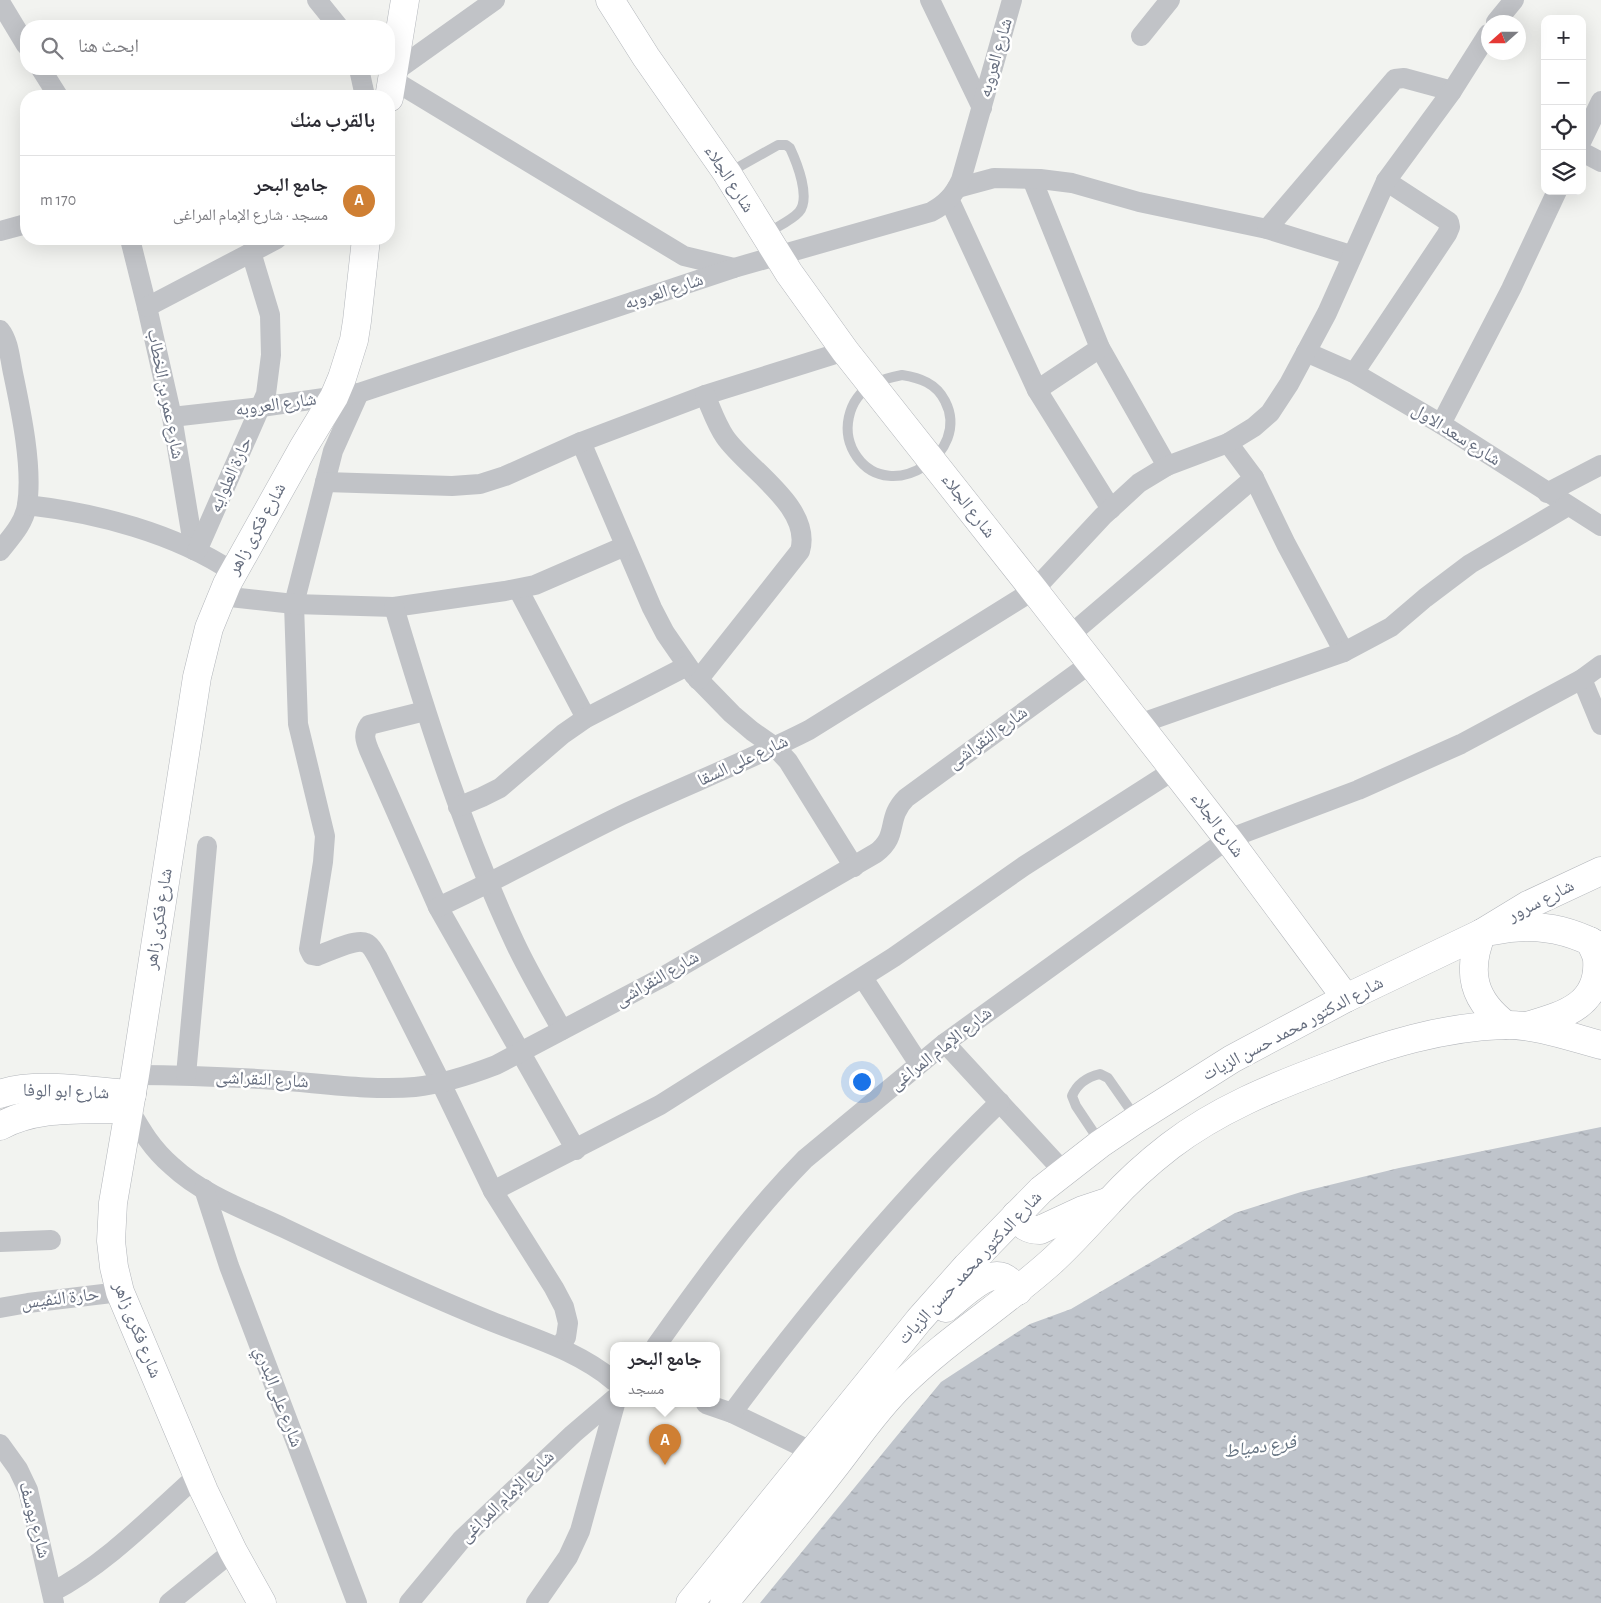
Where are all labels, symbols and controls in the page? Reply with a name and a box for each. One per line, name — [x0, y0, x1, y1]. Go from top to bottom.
north arrow — [1481, 15, 1526, 60]
map controls — [1541, 15, 1586, 195]
button: + — [1541, 15, 1586, 60]
street label: شارع العروبه — [976, 16, 1017, 100]
search box — [20, 20, 395, 75]
icon: search — [38, 34, 66, 62]
text: ابحث هنا — [78, 37, 139, 56]
button: − — [1541, 60, 1586, 105]
button: locate — [1541, 105, 1586, 150]
text: بالقرب منك — [290, 110, 375, 131]
street label: شارع الجلاء — [700, 142, 757, 216]
button: layers — [1541, 150, 1586, 195]
text: جامع البحر — [254, 176, 328, 195]
text: 170 m — [40, 192, 76, 208]
text: A — [354, 192, 364, 208]
text: مسجد · شارع الإمام المراغى — [173, 207, 328, 223]
street label: شارع العروبه — [622, 271, 706, 314]
street label: شارع عمر بن الخطاب — [143, 327, 186, 461]
street label: شارع العروبه — [234, 390, 318, 421]
street label: شارع سعد الاول — [1408, 401, 1503, 470]
street label: حارة العلوايه — [206, 435, 256, 515]
street label: شارع الجلاء — [937, 470, 999, 542]
street label: شارع فكرى زاهر — [224, 480, 290, 579]
street label: شارع النقراشى — [945, 703, 1032, 774]
street label: شارع على السقا — [695, 732, 791, 791]
street label: شارع الجلاء — [1186, 789, 1247, 861]
street label: شارع فكرى زاهر — [142, 867, 177, 972]
street label: شارع سرور — [1504, 877, 1577, 927]
street label: شارع النقراشى — [612, 948, 702, 1011]
street label: شارع الدكتور محمد حسن الزيات — [1200, 974, 1387, 1085]
street label: شارع الإمام المراغى — [887, 1004, 997, 1096]
street label: شارع النقراشى — [215, 1069, 309, 1092]
your location — [849, 1069, 875, 1095]
street label: شارع ابو الوفا — [22, 1081, 110, 1104]
street label: شارع الدكتور محمد حسن الزيات — [894, 1188, 1046, 1349]
street label: شارع فكرى زاهر — [108, 1278, 164, 1381]
street label: حارة النفيس — [20, 1285, 100, 1314]
popup — [610, 1342, 720, 1407]
street label: شارع على البدري — [246, 1344, 305, 1451]
text: جامع البحر — [628, 1350, 702, 1369]
text: مسجد — [628, 1381, 664, 1397]
pin: A — [649, 1424, 681, 1465]
water label: فرع دمياط — [1223, 1432, 1299, 1463]
street label: شارع الإمام المراغى — [456, 1447, 559, 1548]
street label: شارع يوسف — [14, 1480, 53, 1560]

